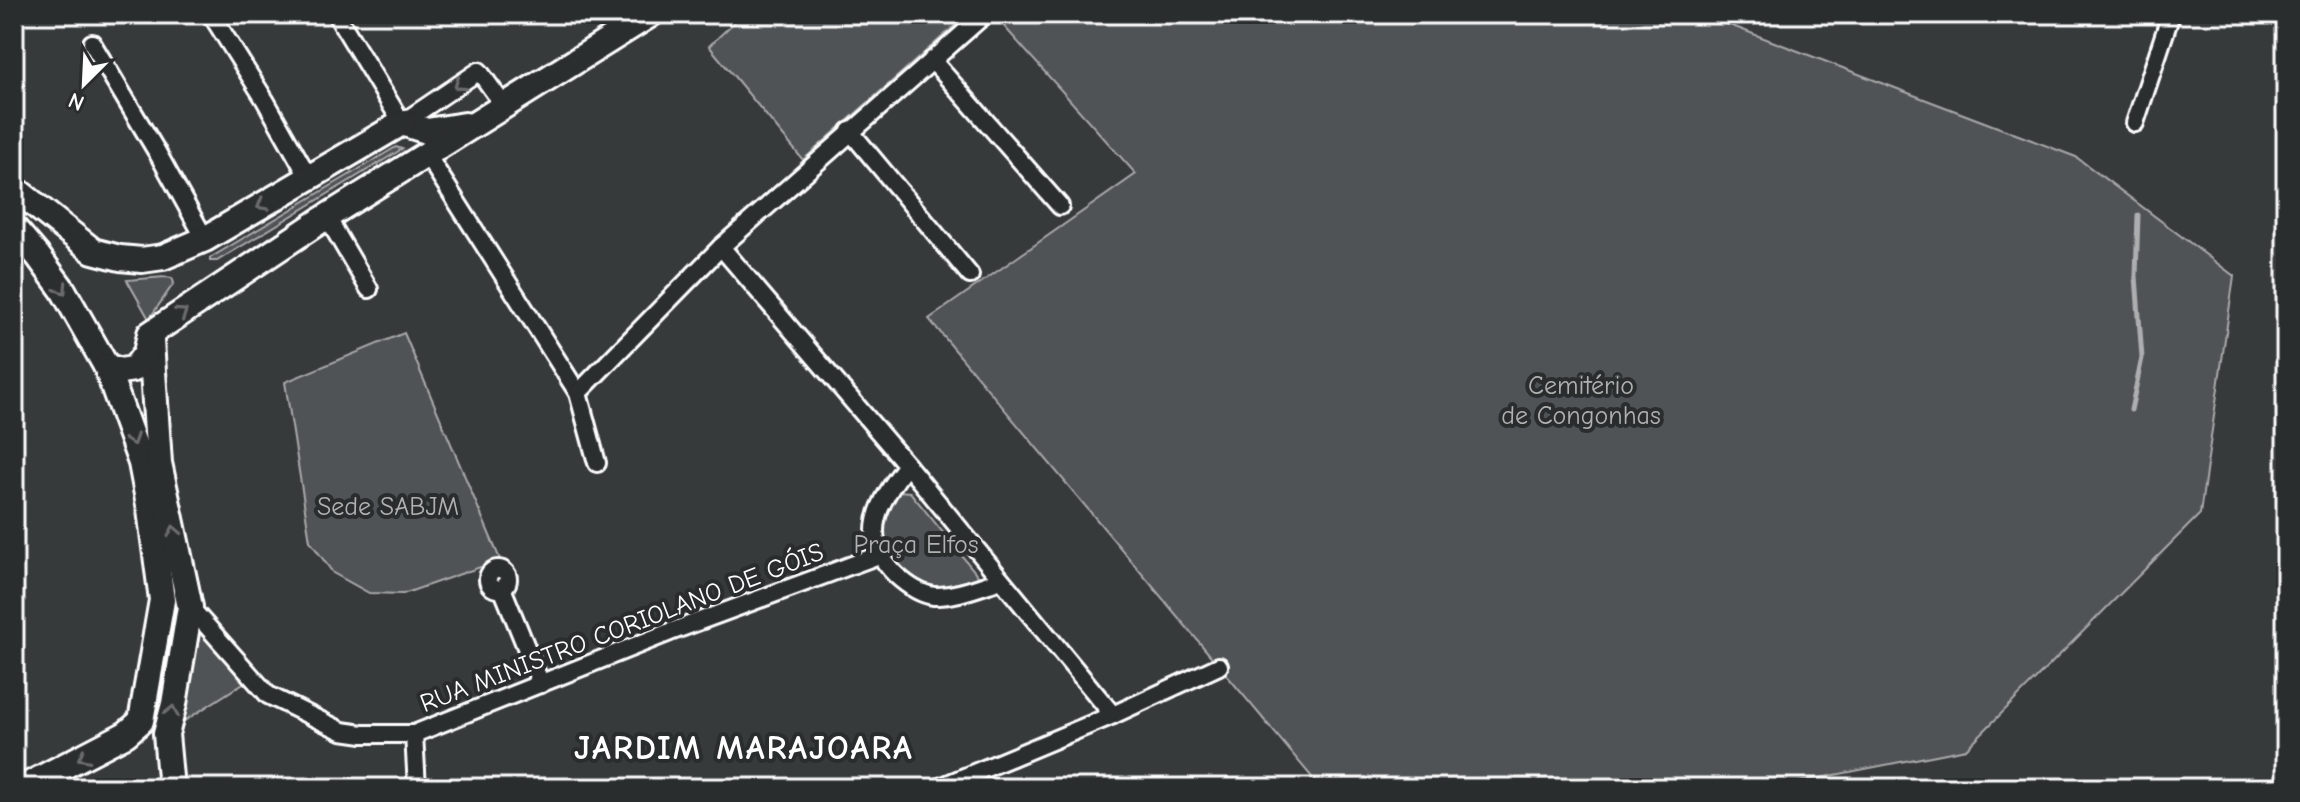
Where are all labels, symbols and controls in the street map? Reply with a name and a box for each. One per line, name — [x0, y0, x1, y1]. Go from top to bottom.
north arrow — [44, 44, 124, 124]
one-way arrow — [453, 75, 467, 90]
text: N — [64, 87, 88, 116]
one-way arrow — [256, 196, 271, 211]
one-way arrow — [52, 281, 67, 295]
one-way arrow — [173, 308, 187, 323]
park label: Cemitério de Congonhas — [1501, 371, 1661, 431]
one-way arrow — [123, 432, 139, 446]
park label: Sede SABJM — [317, 492, 459, 522]
one-way arrow — [166, 525, 183, 538]
park label: Praça Elfos — [854, 530, 978, 560]
street label: RUA MINISTRO CORIOLANO DE GÓIS — [416, 536, 828, 719]
one-way arrow — [163, 705, 180, 718]
district label: JARDIM MARAJOARA — [574, 728, 914, 768]
one-way arrow — [77, 747, 92, 762]

